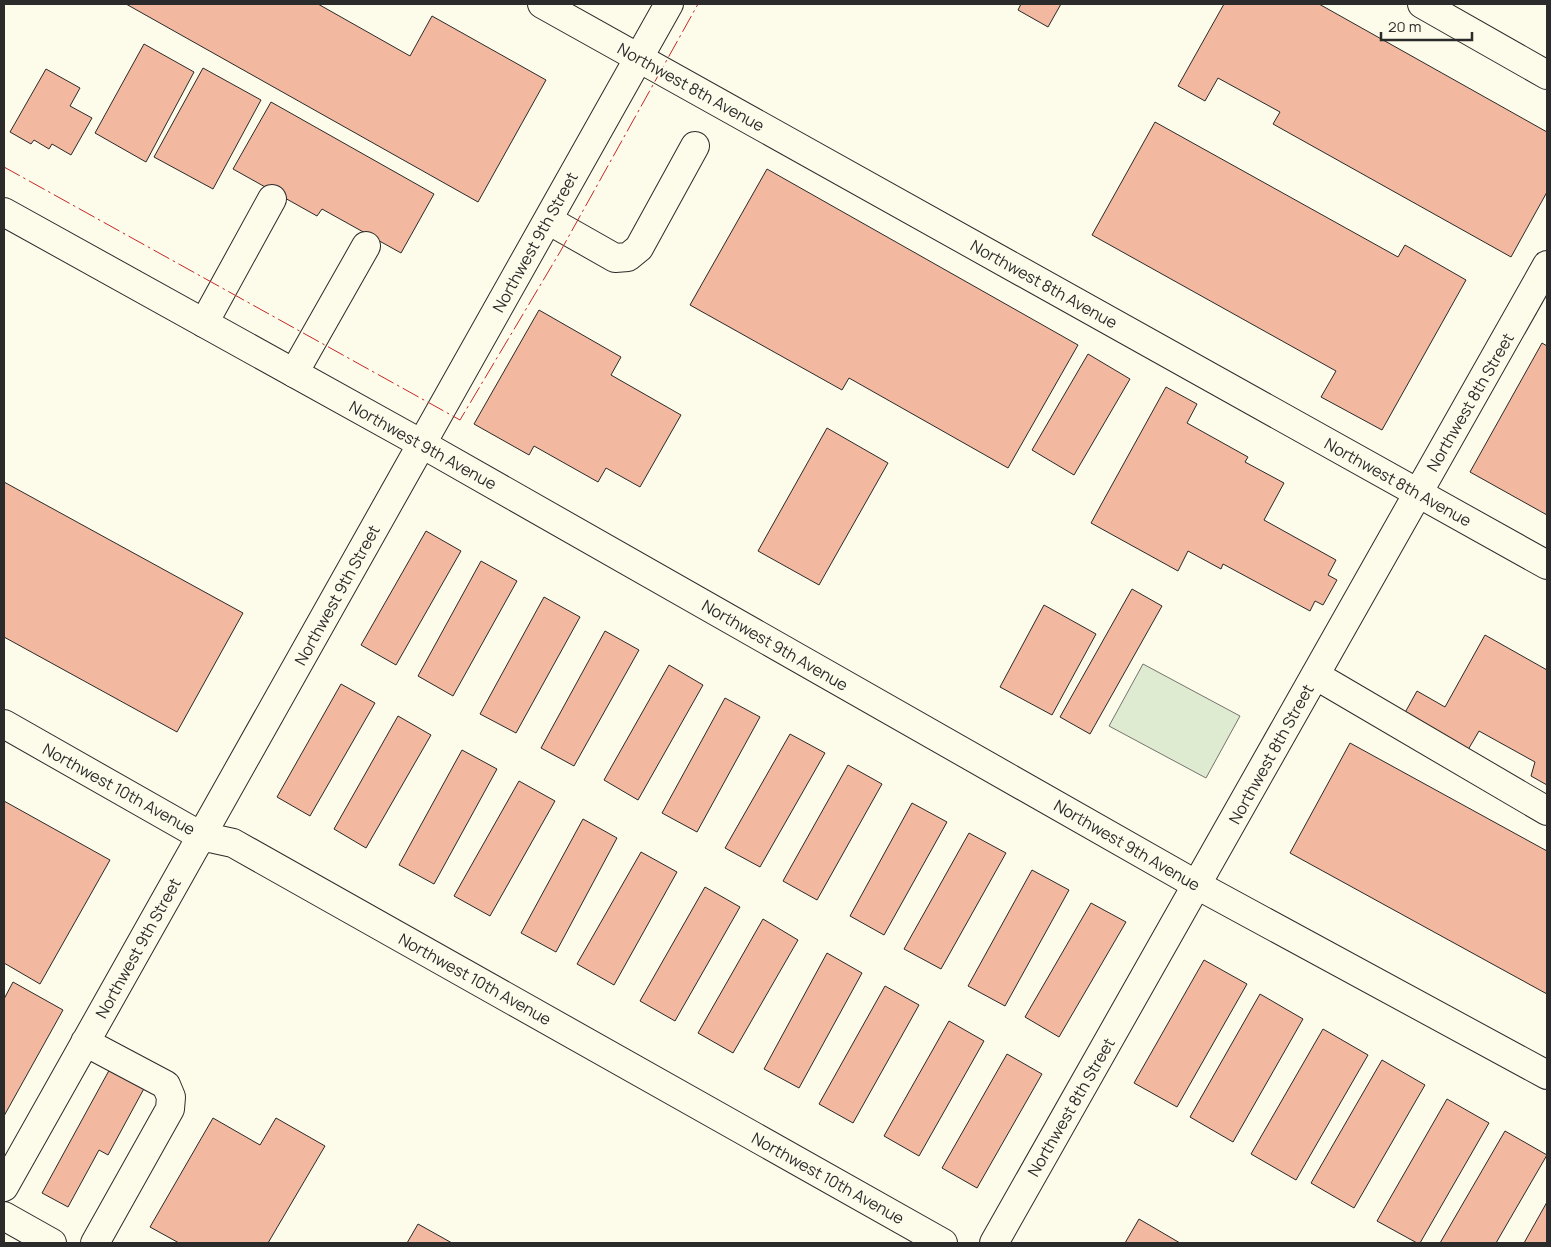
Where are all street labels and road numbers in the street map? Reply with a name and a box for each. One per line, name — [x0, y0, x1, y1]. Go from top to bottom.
street label: Northwest 8th Avenue — [614, 37, 768, 137]
street label: Northwest 9th Street — [487, 168, 583, 316]
street label: Northwest 8th Avenue — [967, 234, 1121, 334]
street label: Northwest 8th Street — [1421, 329, 1519, 475]
street label: Northwest 9th Avenue — [345, 395, 501, 495]
street label: Northwest 8th Avenue — [1321, 432, 1475, 532]
street label: Northwest 9th Street — [289, 521, 385, 669]
street label: Northwest 9th Avenue — [698, 594, 852, 696]
street label: Northwest 8th Street — [1223, 680, 1319, 828]
street label: Northwest 10th Avenue — [39, 738, 199, 840]
street label: Northwest 9th Avenue — [1050, 794, 1204, 896]
street label: Northwest 9th Street — [90, 874, 186, 1022]
street label: Northwest 10th Avenue — [395, 928, 555, 1030]
street label: Northwest 8th Street — [1022, 1034, 1120, 1180]
street label: Northwest 10th Avenue — [748, 1127, 908, 1229]

